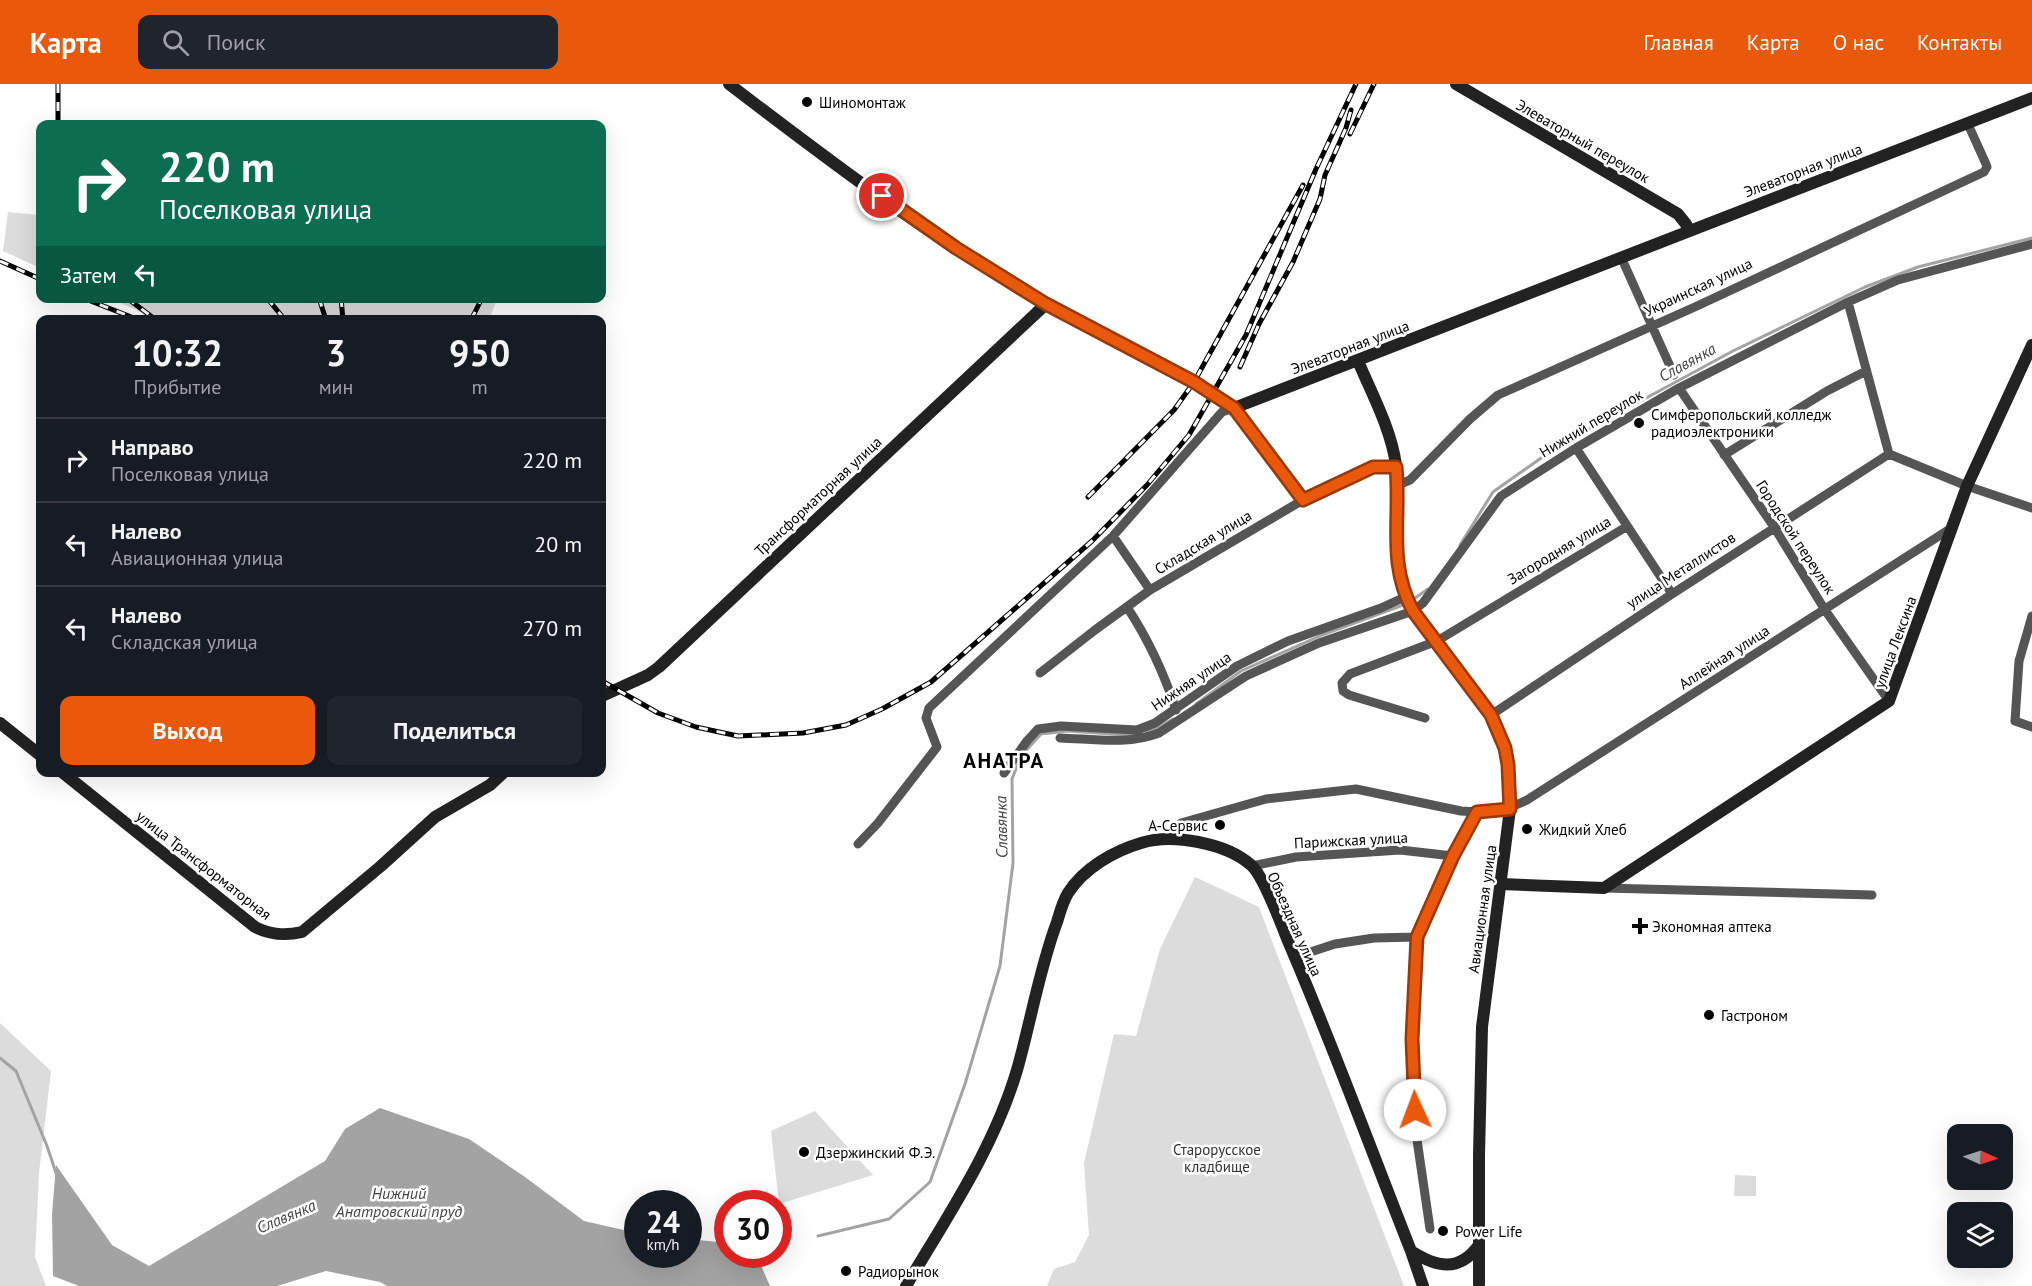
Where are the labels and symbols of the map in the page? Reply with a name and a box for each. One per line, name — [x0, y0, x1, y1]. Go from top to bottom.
place label: Шиномонтаж — [819, 93, 906, 112]
marker: Шиномонтаж — [800, 95, 814, 109]
street label: Элеваторный переулок — [1513, 95, 1654, 187]
street label: Элеваторная улица — [1741, 139, 1865, 201]
pin — [856, 170, 907, 221]
street label: Украинская улица — [1641, 254, 1755, 320]
street label: Элеваторная улица — [1288, 316, 1412, 378]
water label: Славянка — [1655, 338, 1719, 386]
street label: Нижний переулок — [1536, 384, 1647, 461]
place label: Симферопольский колледж радиоэлектроники — [1651, 405, 1831, 441]
marker: Симферопольский колледж радиоэлектроники — [1632, 416, 1646, 430]
street label: Трансформаторная улица — [750, 432, 886, 560]
street label: Городской переулок — [1752, 477, 1840, 598]
street label: Складская улица — [1151, 506, 1255, 578]
street label: Загородняя улица — [1504, 512, 1614, 588]
street label: улица Металлистов — [1623, 528, 1739, 612]
street label: улица Лексина — [1870, 593, 1920, 691]
street label: Аллейная улица — [1675, 621, 1773, 693]
street label: Нижняя улица — [1147, 647, 1235, 715]
district label: АНАТРА — [963, 747, 1045, 774]
water label: Славянка — [990, 796, 1012, 858]
street label: улица Трансформаторная — [133, 806, 275, 924]
place label: А-Сервис — [1148, 816, 1208, 835]
marker: А-Сервис — [1213, 818, 1227, 832]
place label: Жидкий Хлеб — [1538, 820, 1627, 839]
marker: Жидкий Хлеб — [1520, 822, 1534, 836]
street label: Парижская улица — [1294, 828, 1408, 852]
street label: Авиационная улица — [1464, 844, 1500, 974]
street label: Объездная улица — [1263, 869, 1327, 979]
place label: Экономная аптека — [1652, 917, 1772, 936]
marker: Экономная аптека — [1633, 919, 1647, 933]
place label: Гастроном — [1721, 1006, 1788, 1025]
marker: Гастроном — [1702, 1008, 1716, 1022]
position arrow — [1383, 1078, 1447, 1142]
north arrow — [1947, 1124, 2013, 1190]
park label: Старорусское кладбище — [1173, 1140, 1261, 1176]
place label: Дзержинский Ф.Э. — [816, 1143, 935, 1162]
marker: Дзержинский Ф.Э. — [797, 1145, 811, 1159]
water label: Нижний Анатровский пруд — [335, 1183, 462, 1221]
speed limit sign: 30 — [714, 1190, 792, 1268]
water label: Славянка — [253, 1195, 319, 1237]
place label: Power Life — [1455, 1222, 1522, 1241]
marker: Power Life — [1436, 1224, 1450, 1238]
place label: Радиорынок — [858, 1262, 940, 1281]
marker: Радиорынок — [839, 1264, 853, 1278]

